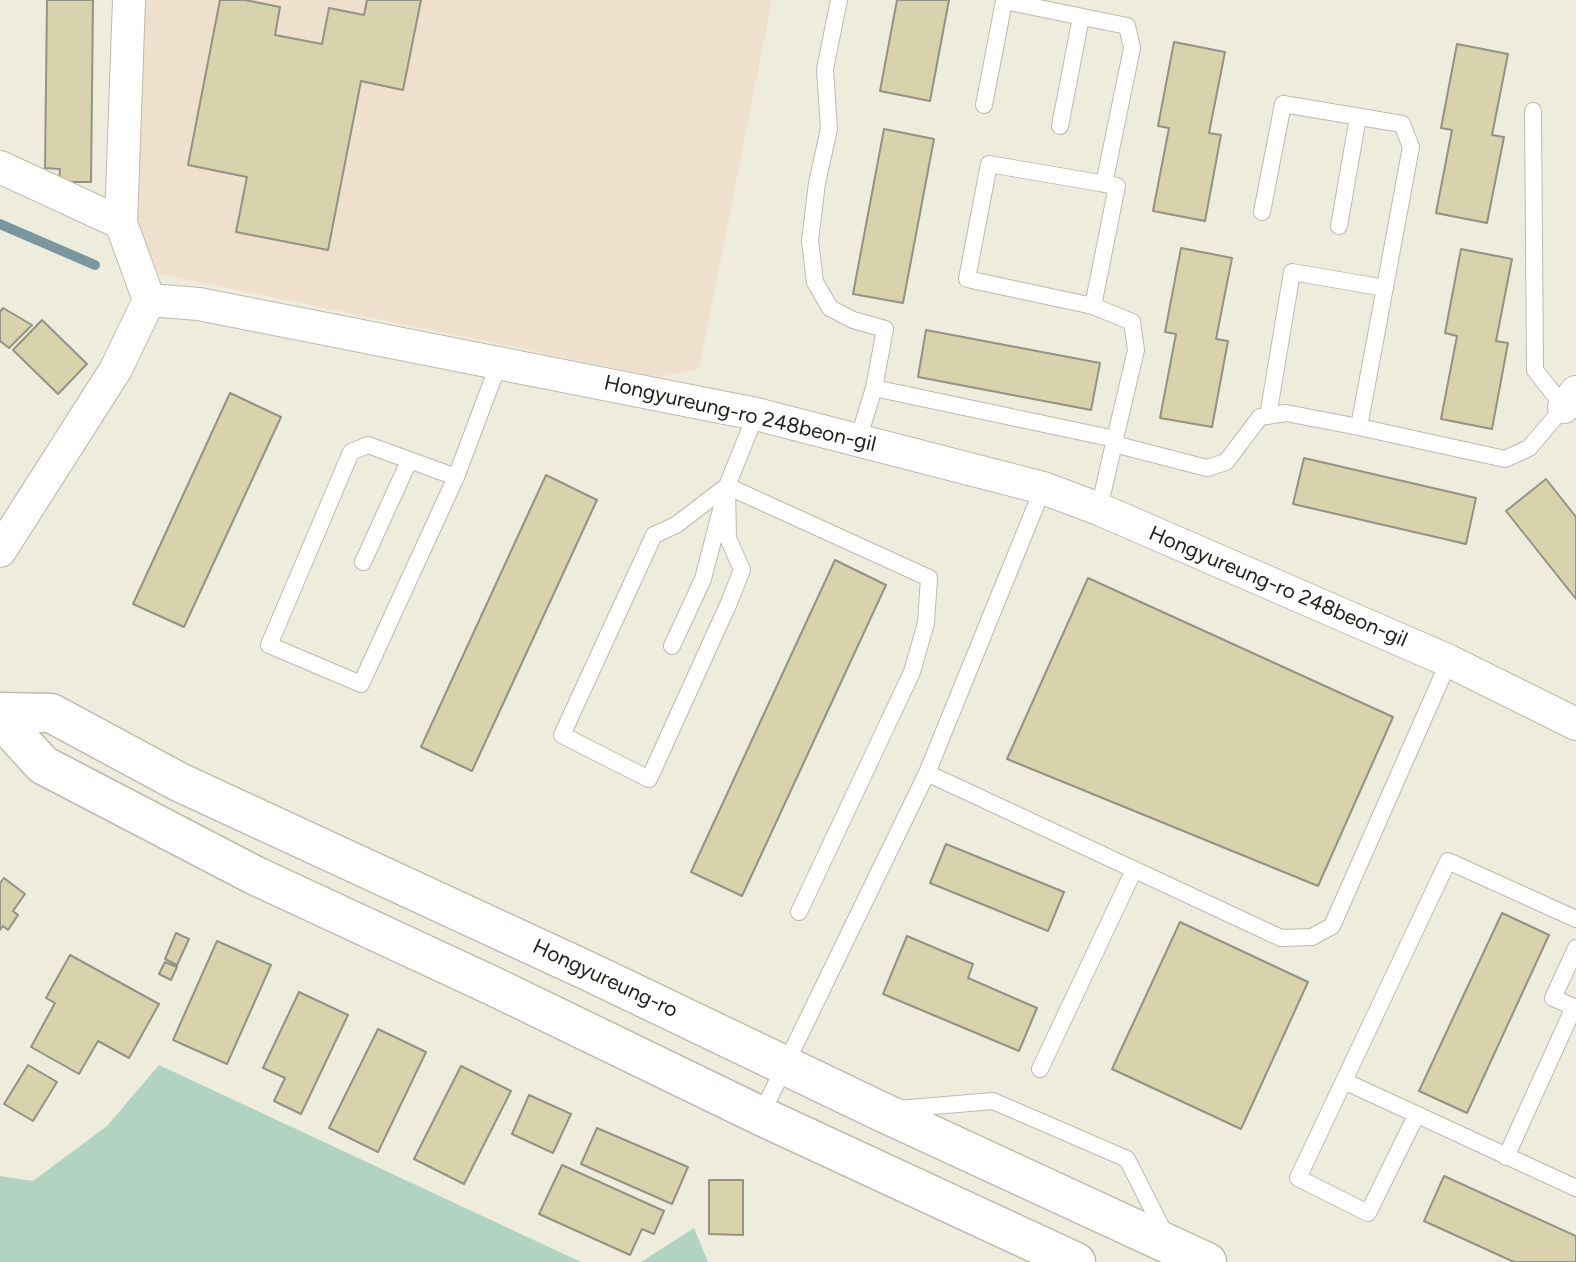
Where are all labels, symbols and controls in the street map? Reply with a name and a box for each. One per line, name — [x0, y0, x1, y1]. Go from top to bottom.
street label: Hongyureung-ro 248beon-gil — [602, 370, 878, 458]
street label: Hongyureung-ro 248beon-gil — [1145, 521, 1411, 653]
street label: Hongyureung-ro — [528, 934, 682, 1024]

